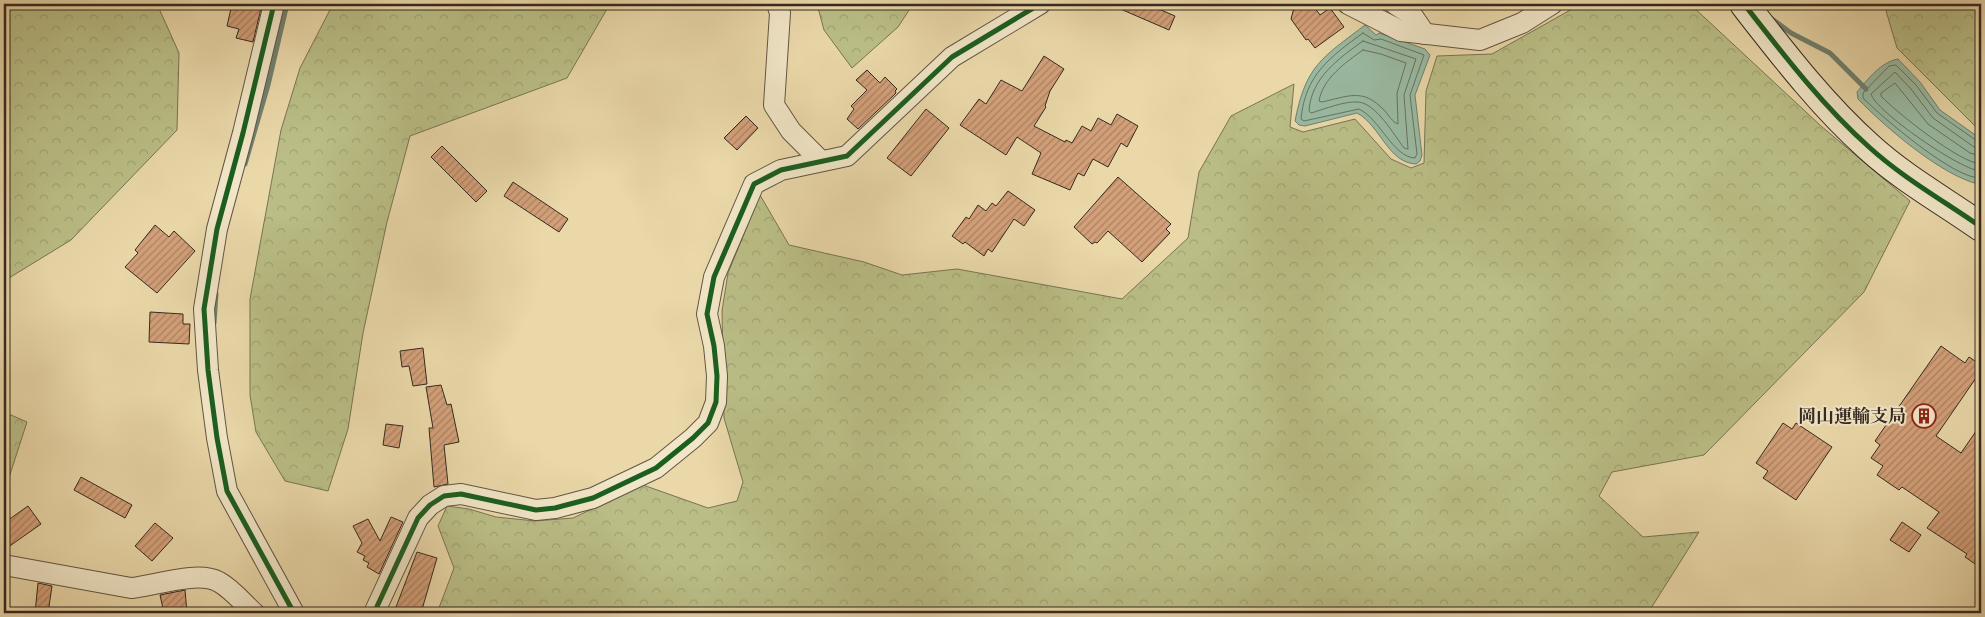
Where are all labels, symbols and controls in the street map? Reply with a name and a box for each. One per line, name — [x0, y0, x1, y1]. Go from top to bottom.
building icon: 岡山運輸支局 — [1911, 403, 1937, 429]
place label: 岡山運輸支局 — [1798, 405, 1906, 427]

